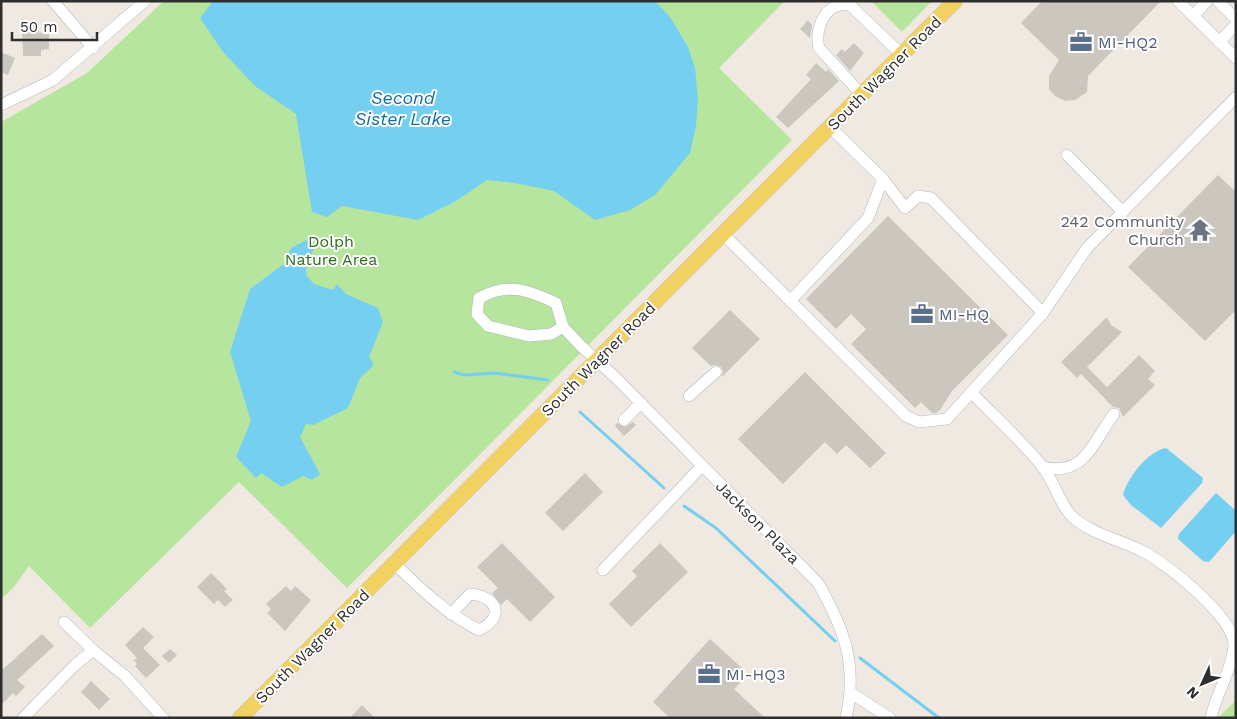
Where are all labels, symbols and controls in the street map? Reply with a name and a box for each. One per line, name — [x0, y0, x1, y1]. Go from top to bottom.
scale bar — [12, 10, 98, 42]
street label: South Wagner Road — [823, 12, 945, 134]
text: 50 m — [20, 18, 57, 36]
office icon: MI-HQ2 — [1068, 29, 1094, 55]
place label: MI-HQ2 — [1098, 33, 1158, 52]
water label: Second Sister Lake — [355, 87, 451, 129]
place label: 242 Community Church — [1061, 212, 1185, 249]
temple icon: 242 Community Church — [1187, 217, 1213, 243]
park label: Dolph Nature Area — [285, 232, 377, 269]
street label: South Wagner Road — [537, 298, 659, 420]
office icon: MI-HQ — [909, 301, 935, 327]
place label: MI-HQ — [939, 305, 989, 324]
street label: Jackson Plaza — [712, 477, 803, 568]
street label: South Wagner Road — [251, 585, 373, 707]
north arrow — [1177, 659, 1227, 709]
office icon: MI-HQ3 — [696, 661, 722, 687]
place label: MI-HQ3 — [726, 665, 786, 684]
text: N — [1183, 684, 1202, 702]

